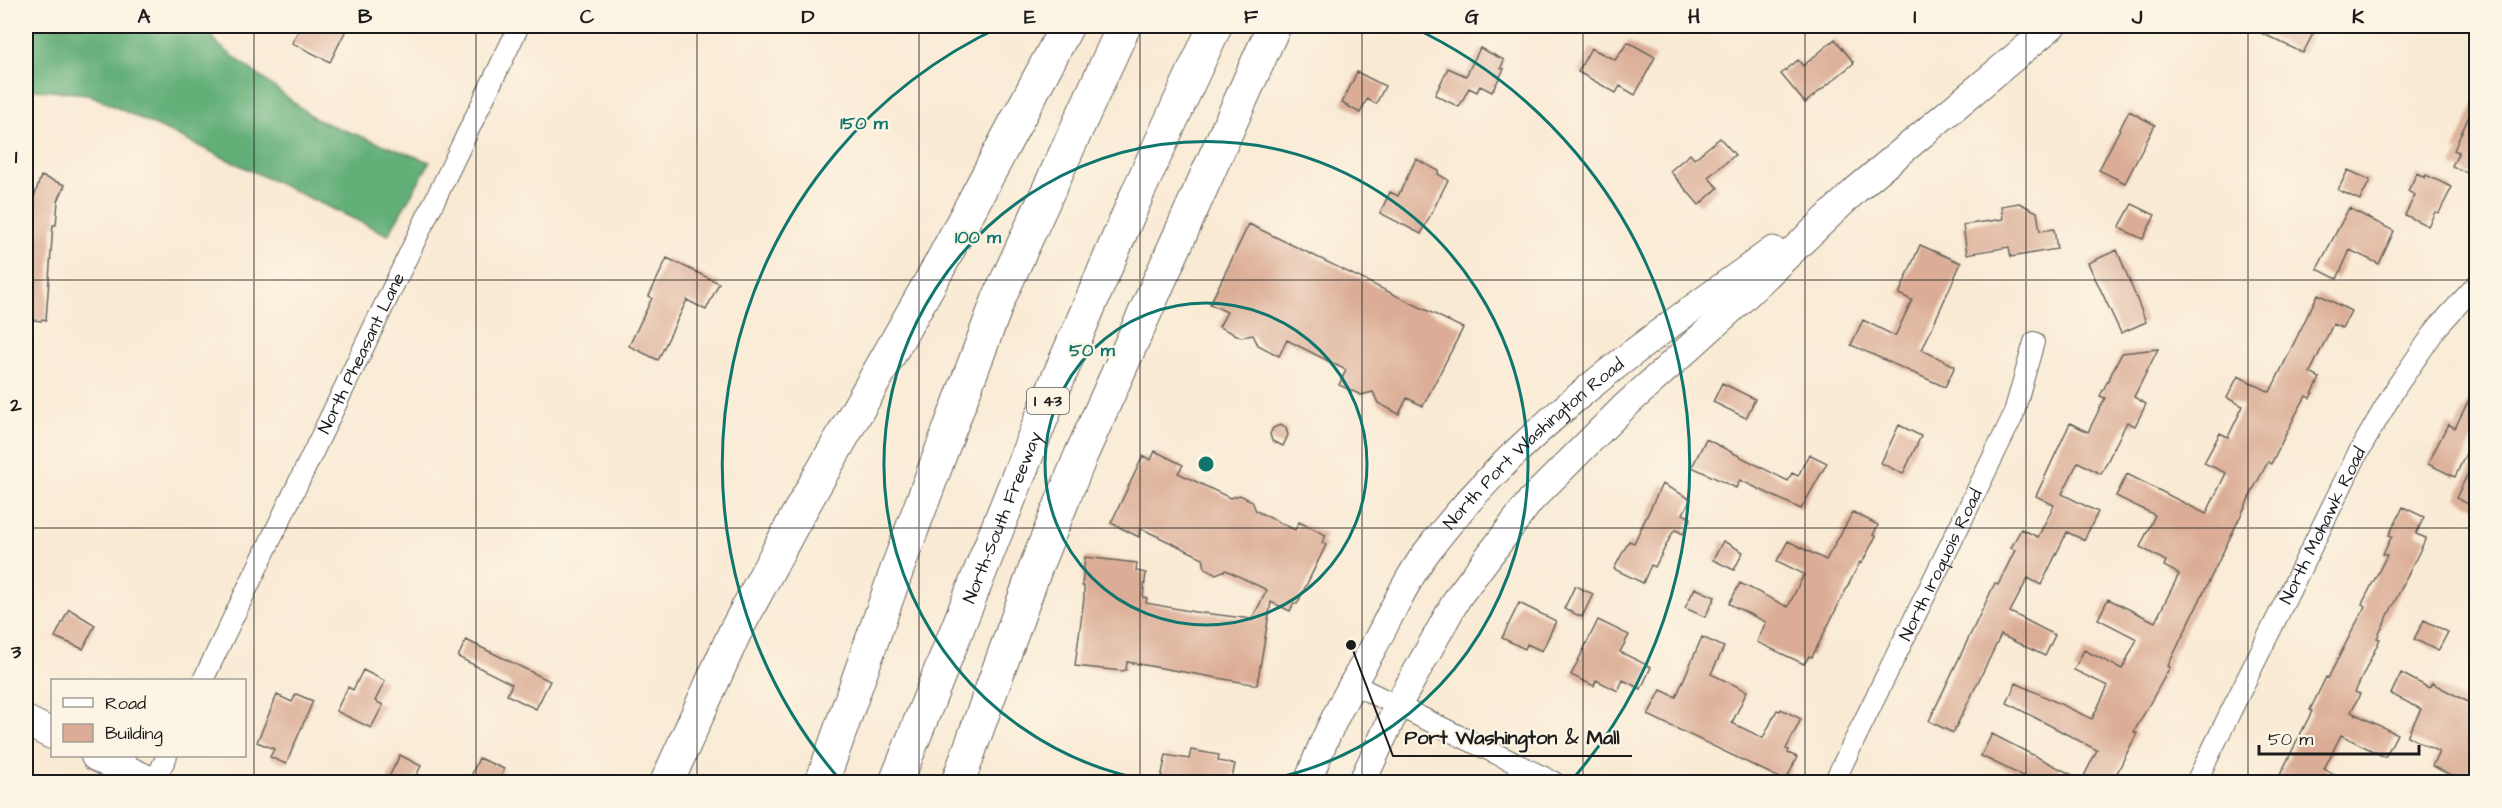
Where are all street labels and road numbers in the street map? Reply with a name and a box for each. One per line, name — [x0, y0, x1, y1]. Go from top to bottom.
street label: North Pheasant Lane — [311, 268, 411, 438]
street label: North Port Washington Road — [1437, 352, 1629, 535]
road number: I 43 — [1027, 388, 1069, 414]
street label: North-South Freeway — [956, 428, 1048, 607]
street label: North Mohawk Road — [2273, 442, 2371, 608]
street label: North Iroquois Road — [1893, 484, 1988, 645]

